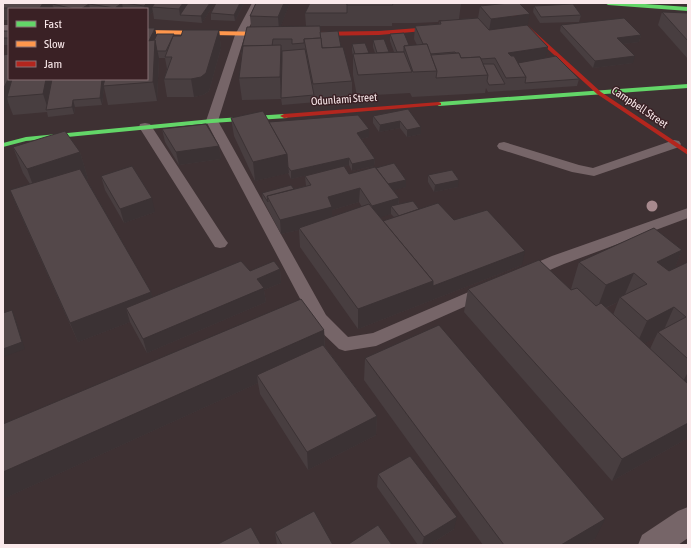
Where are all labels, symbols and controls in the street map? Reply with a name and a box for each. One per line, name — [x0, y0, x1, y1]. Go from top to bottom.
legend — [8, 8, 148, 80]
text: Fast — [44, 17, 62, 31]
text: Slow — [44, 37, 65, 51]
text: Jam — [44, 57, 62, 71]
street label: Campbell Street — [610, 84, 670, 130]
street label: Odunlami Street — [310, 91, 378, 107]

